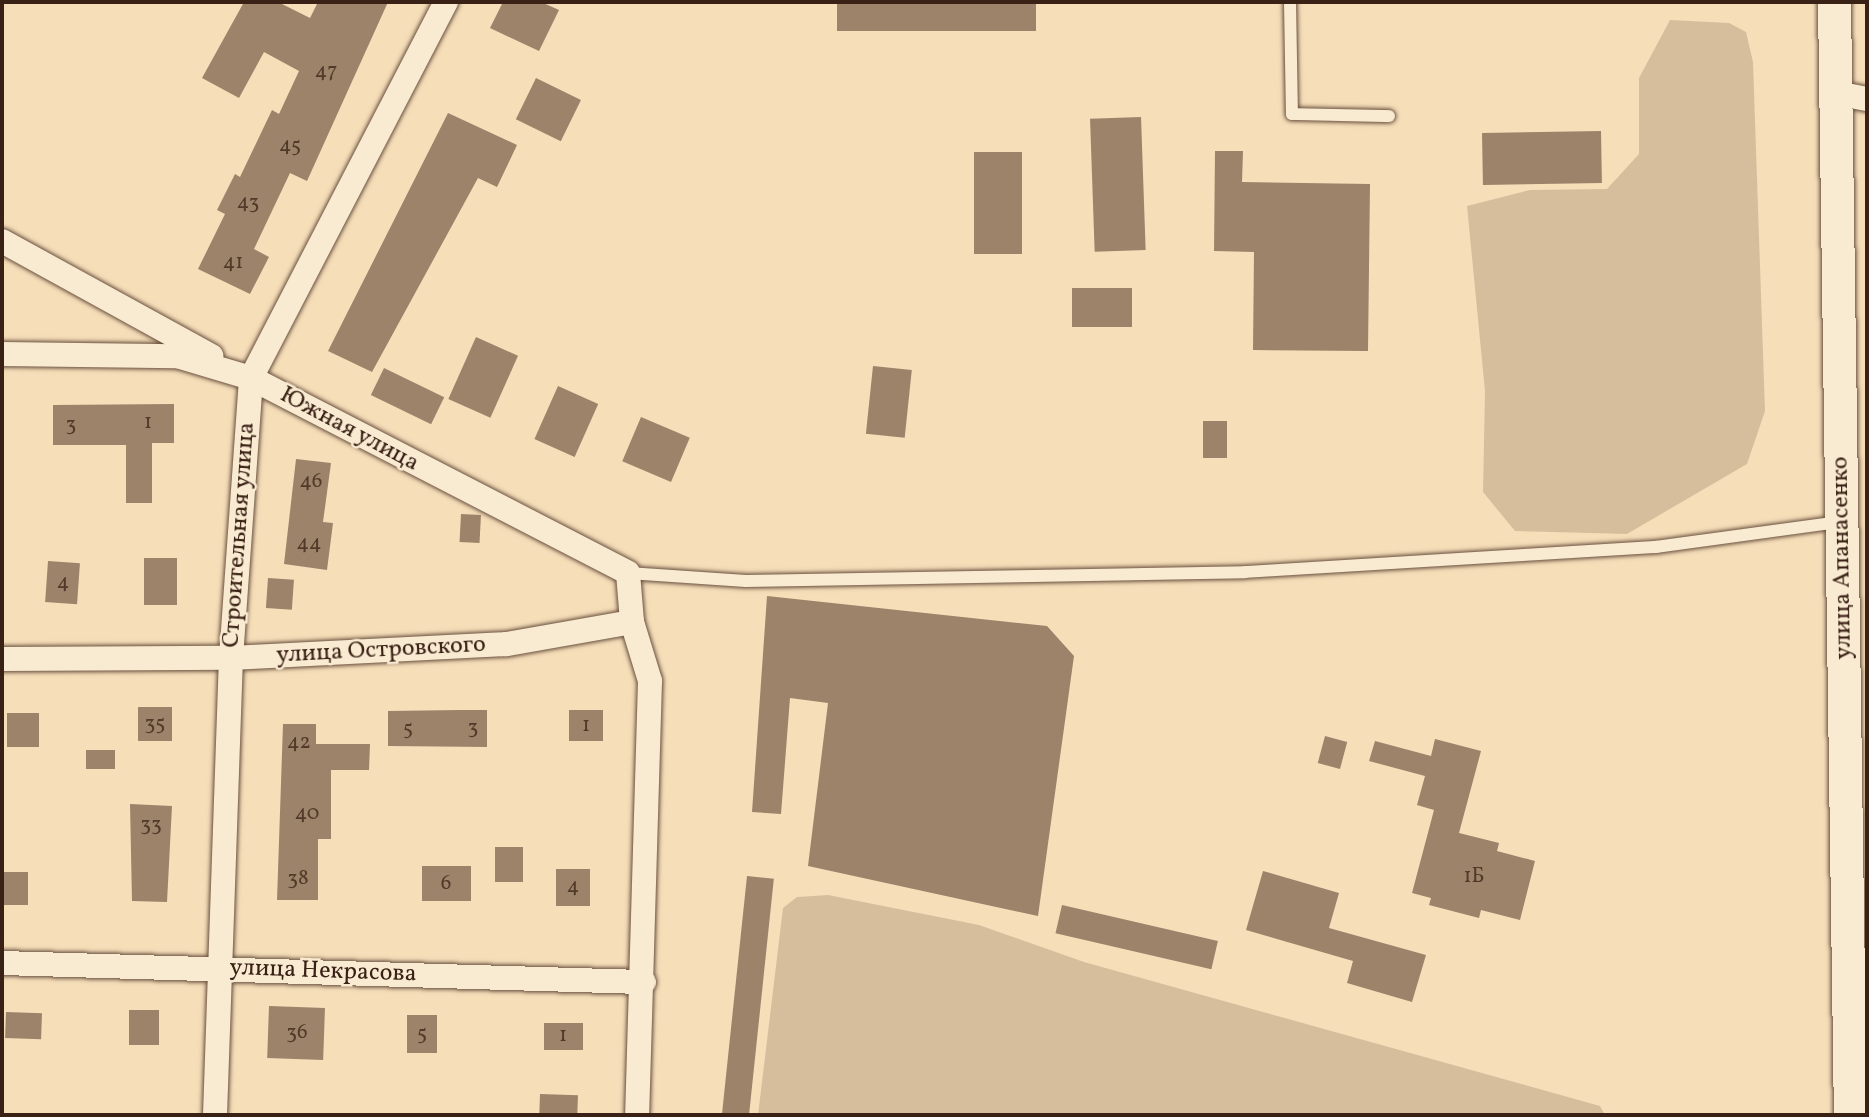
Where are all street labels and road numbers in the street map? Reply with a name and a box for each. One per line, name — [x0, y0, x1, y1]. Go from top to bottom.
street label: Южная улица — [274, 381, 424, 479]
street label: Строительная улица — [218, 421, 262, 649]
street label: улица Апанасенко — [1827, 456, 1859, 660]
street label: улица Островского — [276, 631, 486, 671]
street label: улица Некрасова — [229, 954, 417, 990]

